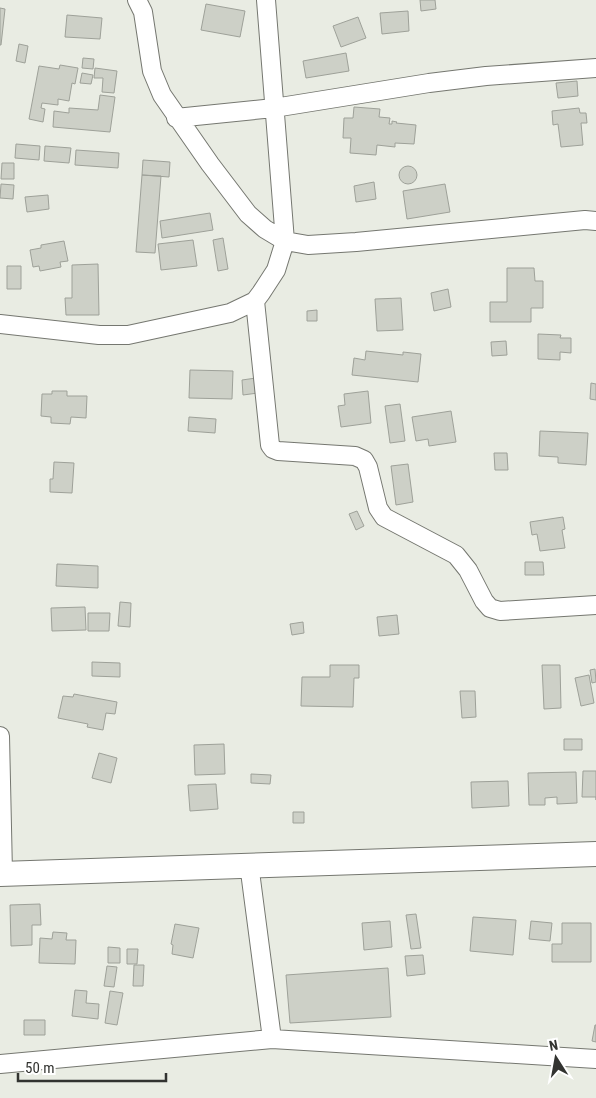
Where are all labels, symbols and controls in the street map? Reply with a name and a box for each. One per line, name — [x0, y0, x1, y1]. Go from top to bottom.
north arrow — [531, 1033, 581, 1083]
text: N — [548, 1037, 559, 1054]
scale bar — [18, 1050, 165, 1082]
text: 50 m — [25, 1059, 55, 1077]

